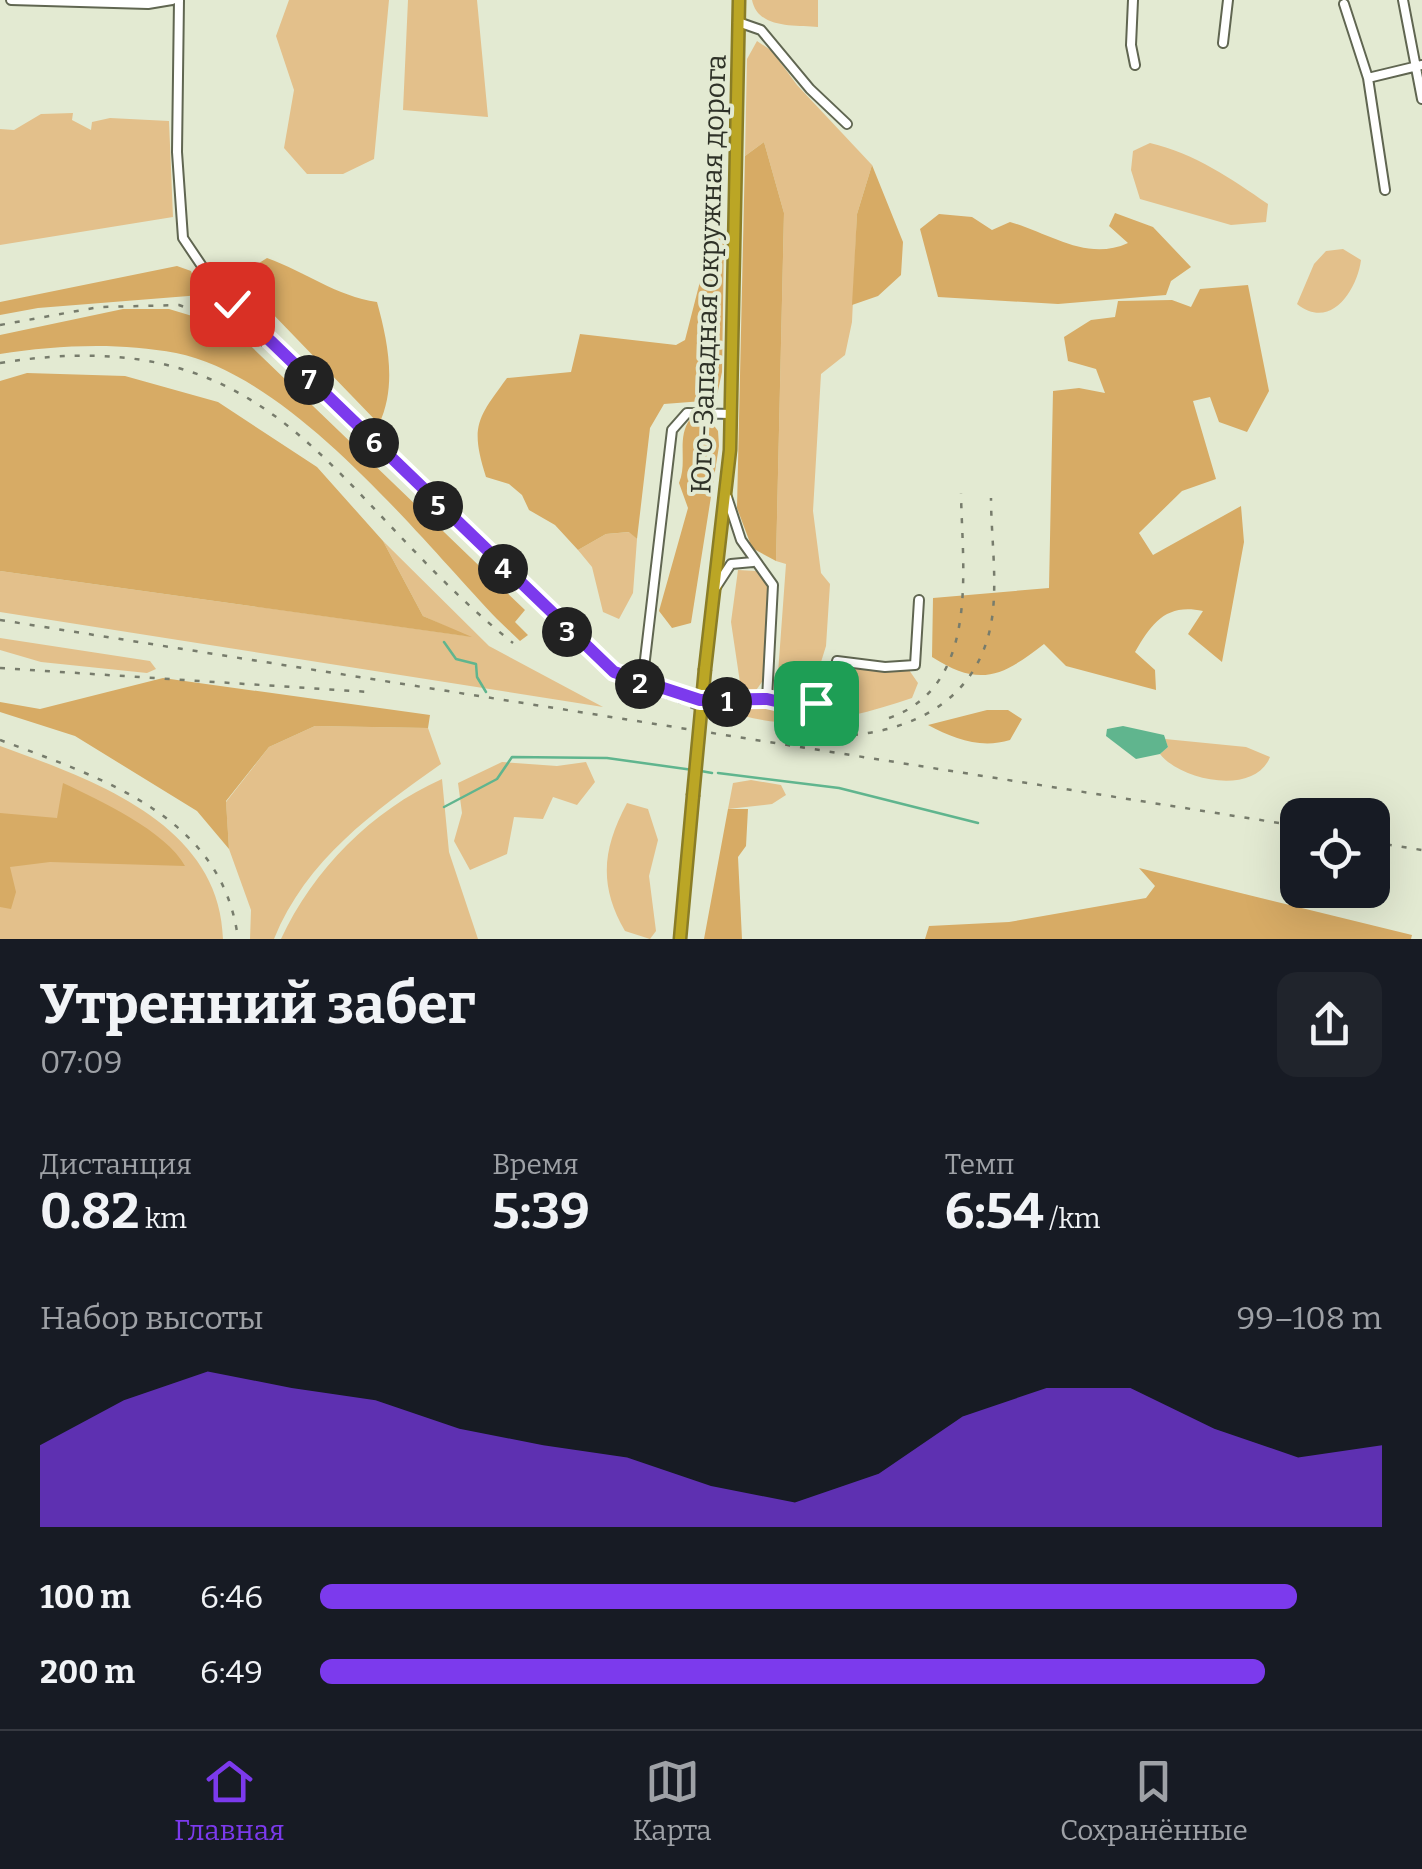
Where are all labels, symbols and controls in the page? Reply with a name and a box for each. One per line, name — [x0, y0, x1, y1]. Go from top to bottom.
street label: Юго-Западная окружная дорога — [684, 54, 733, 494]
pin — [190, 262, 275, 347]
icon: check — [205, 277, 260, 332]
pin: 7 — [284, 355, 334, 405]
text: 7 — [301, 363, 317, 396]
pin: 6 — [349, 418, 399, 468]
text: 6 — [366, 426, 382, 459]
pin: 5 — [413, 481, 463, 531]
text: 5 — [430, 489, 446, 522]
pin: 4 — [478, 544, 528, 594]
text: 4 — [494, 552, 512, 585]
pin: 3 — [542, 607, 592, 657]
text: 3 — [559, 615, 575, 648]
pin: 2 — [615, 659, 665, 709]
pin — [774, 661, 859, 746]
text: 2 — [632, 667, 648, 700]
icon: arrive — [789, 676, 844, 731]
pin: 1 — [702, 677, 752, 727]
text: 1 — [721, 685, 733, 718]
map controls — [1280, 798, 1390, 908]
button: locate — [1280, 798, 1390, 908]
text: Утренний забег — [40, 972, 476, 1038]
button: share — [1277, 972, 1382, 1077]
text: 07:09 — [40, 1043, 123, 1081]
text: Дистанция — [40, 1148, 192, 1181]
text: Время — [492, 1148, 578, 1181]
text: Темп — [945, 1148, 1014, 1181]
text: 0.82 — [40, 1181, 139, 1241]
text: 5:39 — [492, 1181, 590, 1241]
text: 6:54 — [945, 1181, 1044, 1241]
text: km — [139, 1202, 187, 1235]
text: /km — [1044, 1202, 1101, 1235]
text: Набор высоты — [40, 1299, 264, 1337]
text: 99–108 m — [1236, 1299, 1382, 1337]
text: 100 m — [40, 1578, 131, 1616]
text: 6:46 — [200, 1578, 263, 1616]
text: 200 m — [40, 1653, 135, 1691]
text: 6:49 — [200, 1653, 263, 1691]
tab: Главная — [174, 1754, 285, 1847]
tab: Карта — [633, 1754, 712, 1847]
tab: Сохранённые — [1060, 1754, 1248, 1847]

